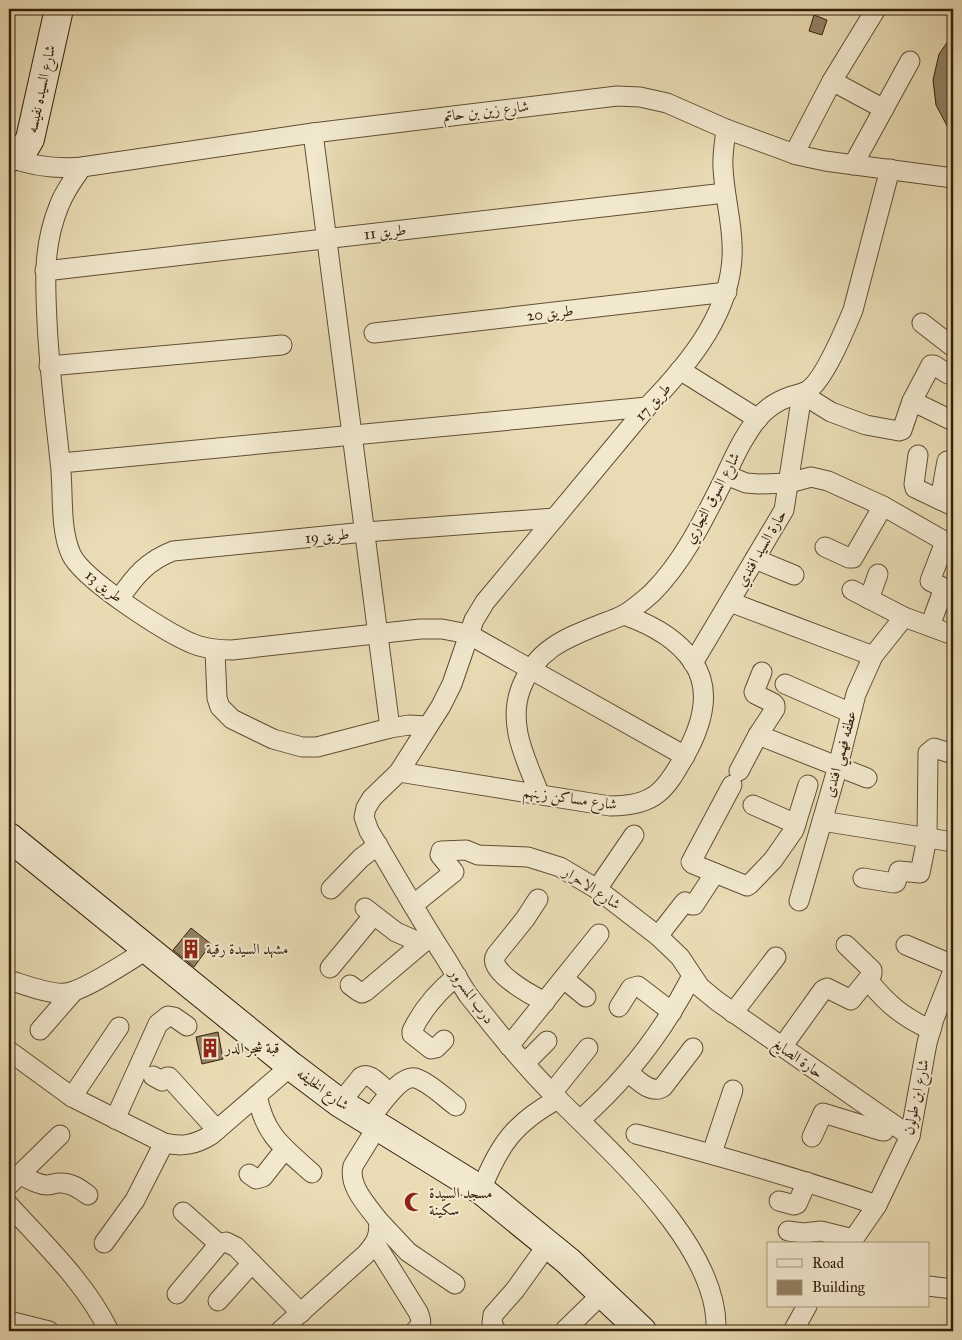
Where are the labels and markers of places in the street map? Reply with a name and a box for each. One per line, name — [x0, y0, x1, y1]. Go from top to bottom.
building icon: مشهد السيدة رقية — [180, 938, 202, 960]
place label: مشهد السيدة رقية — [206, 940, 288, 959]
building icon: قبة شجر الدر — [199, 1037, 221, 1059]
place label: قبة شجر الدر — [223, 1039, 280, 1058]
place label: مسجد السيدة سكينة — [429, 1184, 492, 1219]
mosque icon: مسجد السيدة سكينة — [403, 1191, 425, 1213]

